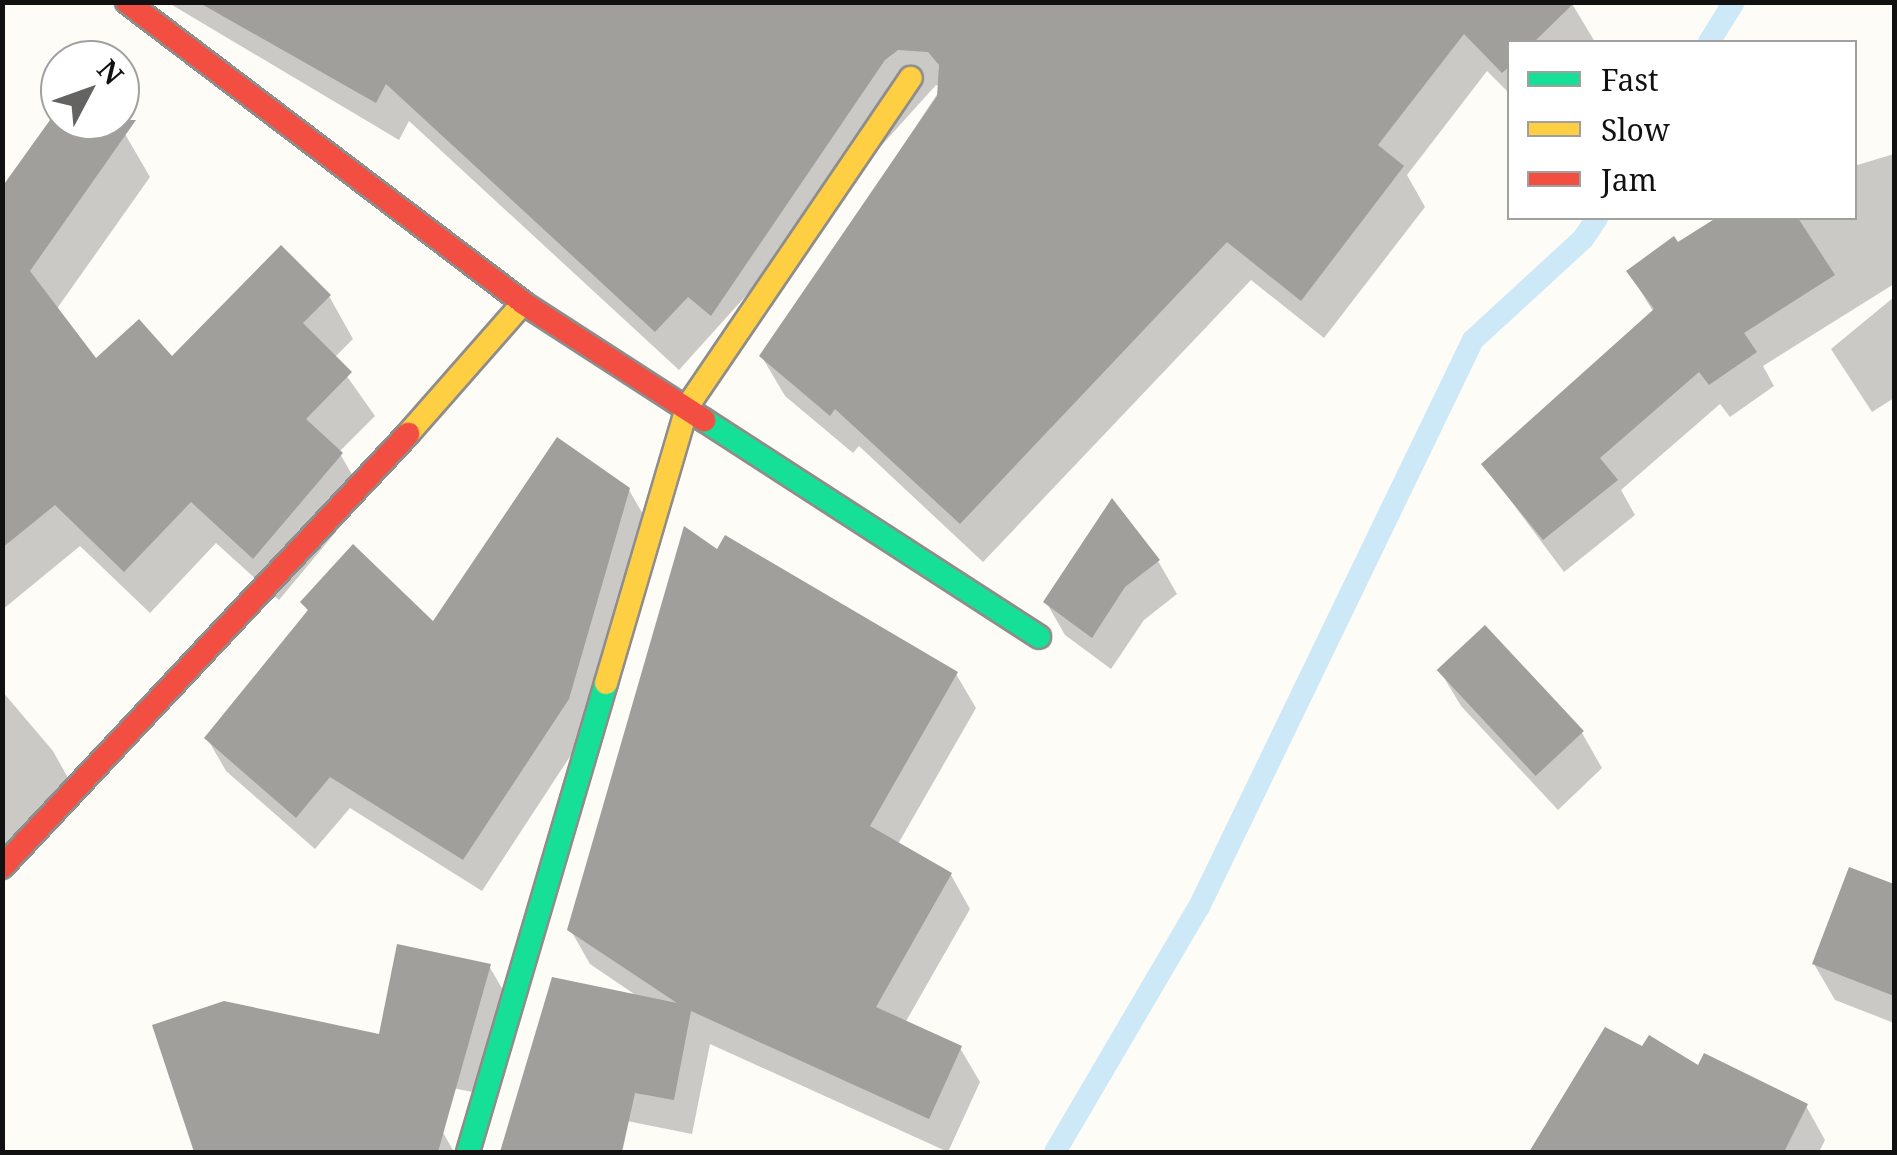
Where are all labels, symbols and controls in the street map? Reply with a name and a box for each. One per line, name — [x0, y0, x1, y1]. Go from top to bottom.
north arrow — [40, 40, 140, 140]
legend — [1507, 40, 1857, 220]
text: N — [90, 51, 133, 92]
text: Fast — [1601, 59, 1658, 100]
text: Slow — [1601, 109, 1670, 150]
text: Jam — [1601, 159, 1657, 200]

